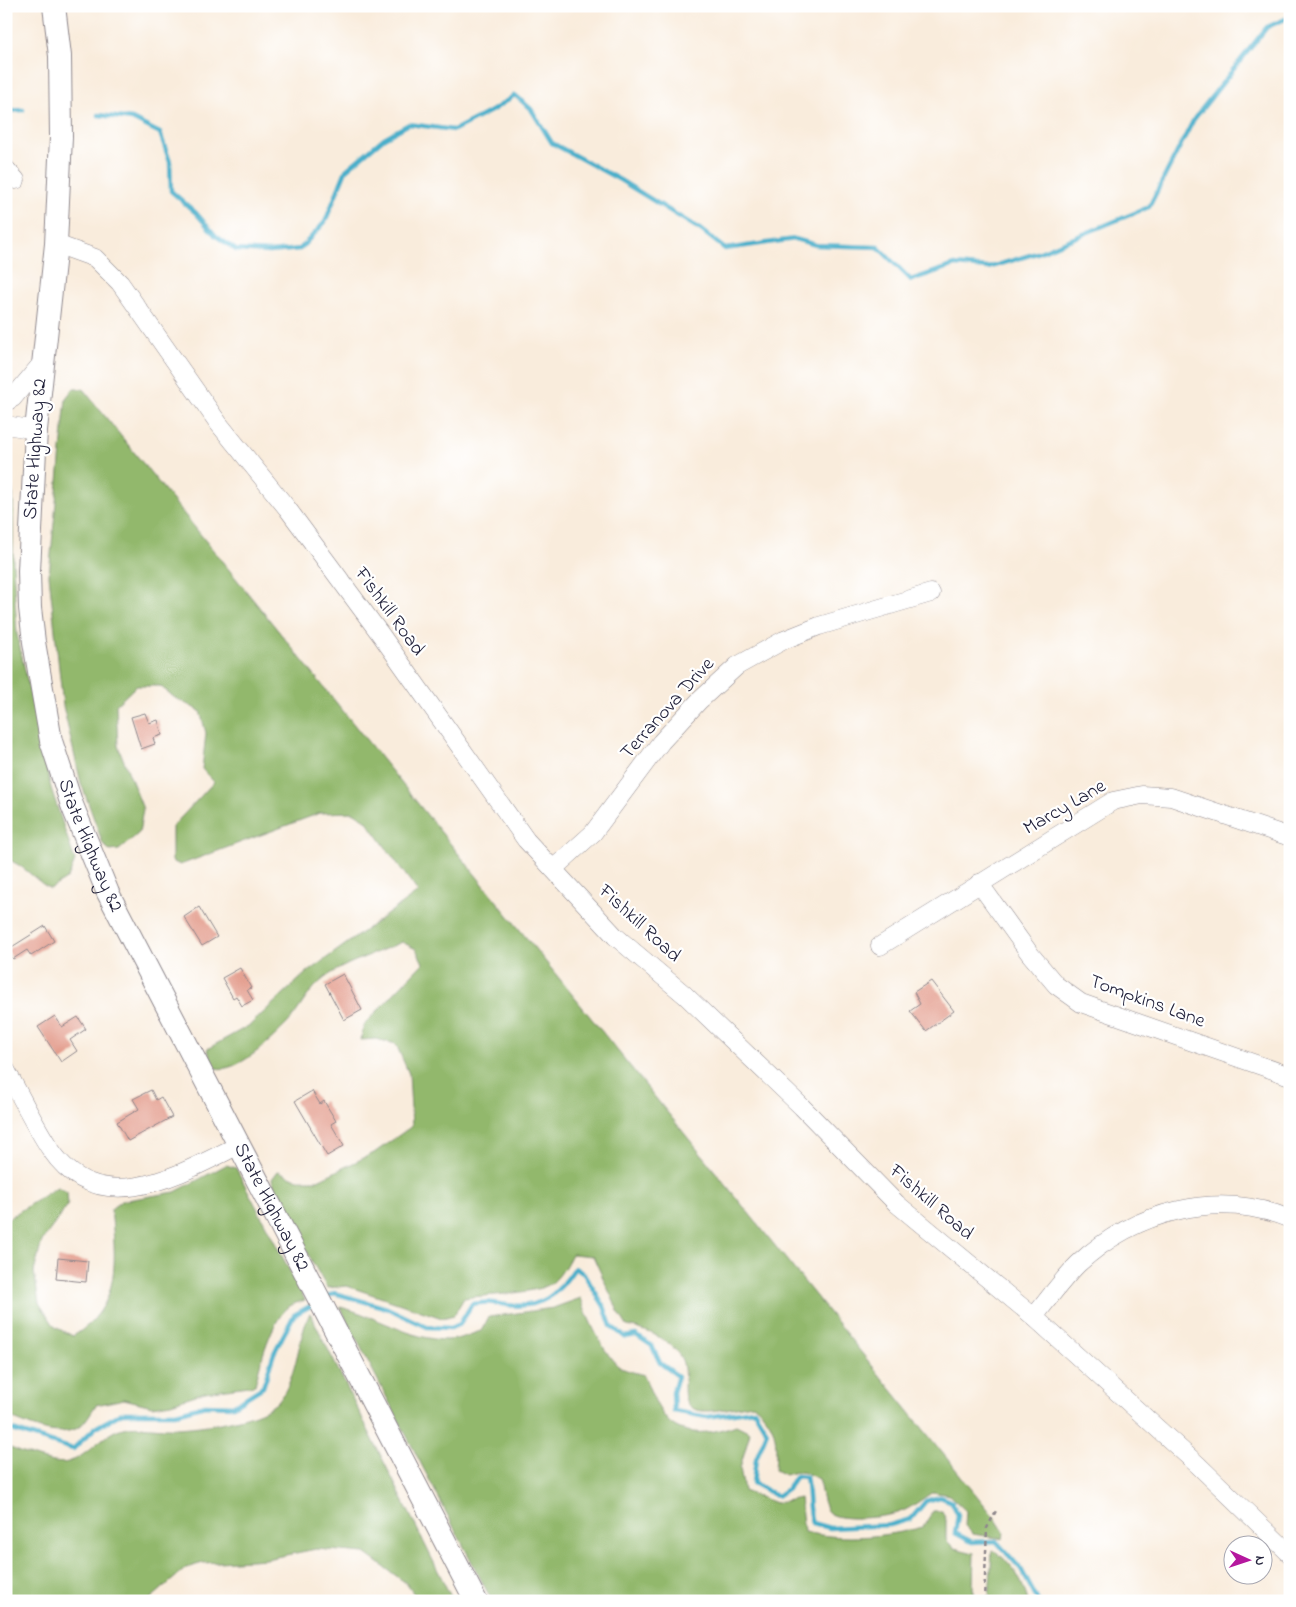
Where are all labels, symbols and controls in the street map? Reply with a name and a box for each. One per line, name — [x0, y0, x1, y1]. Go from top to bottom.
street label: State Highway 82 — [17, 377, 56, 521]
street label: Fishkill Road — [346, 561, 431, 663]
street label: Terranova Drive — [614, 651, 722, 767]
street label: Marcy Lane — [1018, 773, 1112, 843]
street label: State Highway 82 — [50, 775, 130, 917]
street label: Fishkill Road — [590, 877, 687, 970]
street label: Tompkins Lane — [1085, 968, 1209, 1036]
street label: State Highway 82 — [226, 1138, 317, 1277]
street label: Fishkill Road — [882, 1157, 980, 1248]
north arrow — [1224, 1534, 1274, 1584]
text: N — [1249, 1555, 1270, 1566]

